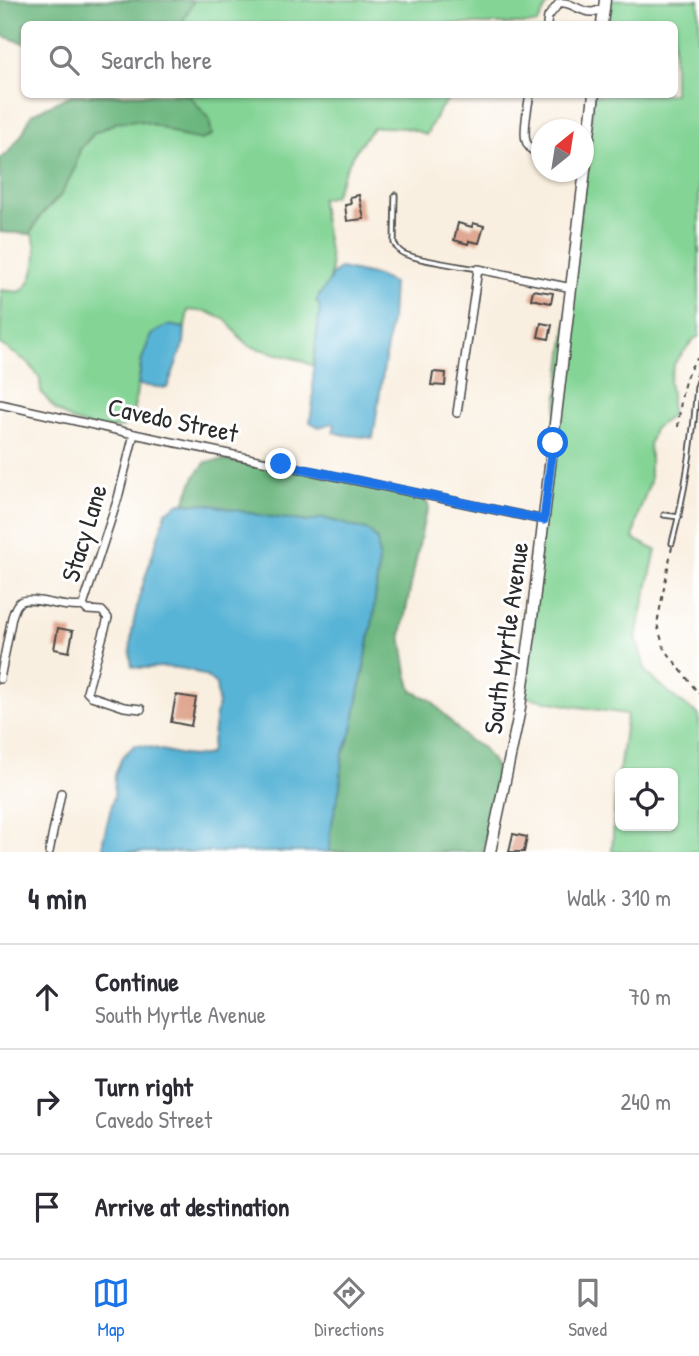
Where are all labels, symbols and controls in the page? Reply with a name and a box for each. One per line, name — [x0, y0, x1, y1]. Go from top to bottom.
search box — [21, 21, 678, 98]
icon: search — [45, 41, 83, 79]
text: Search here — [101, 42, 212, 77]
north arrow — [531, 119, 594, 182]
street label: Cavedo Street — [105, 389, 242, 451]
route start — [537, 427, 568, 458]
route end — [265, 448, 296, 479]
street label: Stacy Lane — [52, 480, 115, 586]
street label: South Myrtle Avenue — [475, 540, 536, 736]
map controls — [615, 768, 678, 831]
button: locate — [615, 768, 678, 831]
text: 4 min — [28, 878, 87, 918]
text: Walk · 310 m — [567, 882, 671, 913]
text: Continue — [95, 964, 179, 999]
icon: ahead — [28, 978, 66, 1016]
text: 70 m — [628, 981, 671, 1012]
text: South Myrtle Avenue — [95, 999, 266, 1030]
text: Turn right — [95, 1069, 193, 1104]
icon: right — [28, 1083, 66, 1121]
text: 240 m — [620, 1086, 671, 1117]
text: Cavedo Street — [95, 1104, 212, 1135]
icon: arrive — [28, 1188, 66, 1226]
text: Arrive at destination — [95, 1189, 290, 1224]
tab: Map — [92, 1274, 130, 1342]
tab: Directions — [314, 1274, 384, 1342]
tab: Saved — [568, 1274, 607, 1342]

